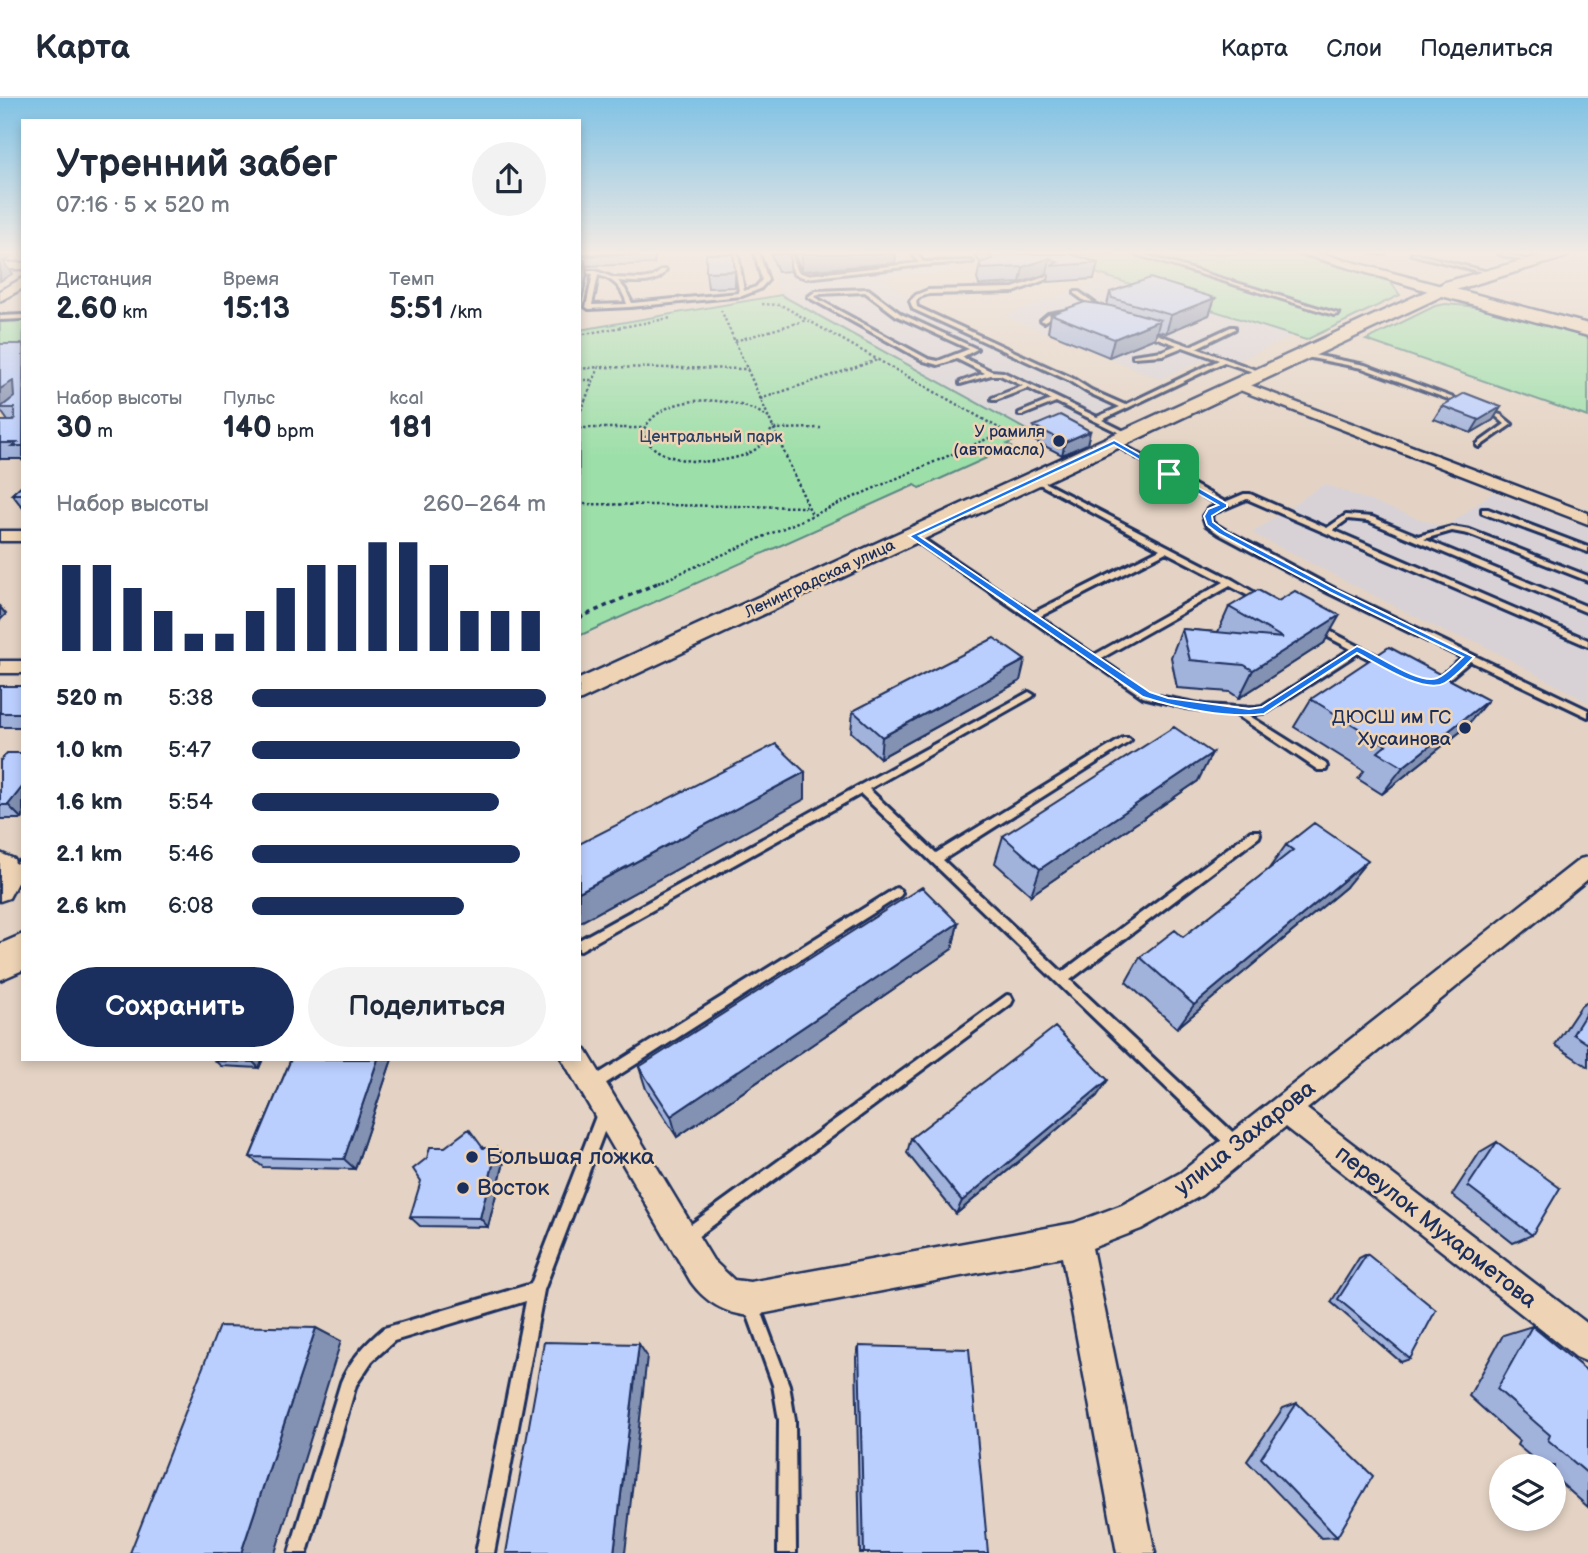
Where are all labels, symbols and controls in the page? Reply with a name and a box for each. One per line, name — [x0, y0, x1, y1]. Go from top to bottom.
text: Карта — [35, 28, 130, 68]
text: Карта — [1221, 34, 1288, 63]
text: Слои — [1326, 34, 1382, 63]
text: Поделиться — [1420, 34, 1553, 63]
text: Утренний забег — [56, 142, 338, 187]
button: share — [472, 142, 546, 216]
text: 07:16 · 5 × 520 m — [56, 191, 230, 219]
text: Дистанция — [56, 268, 152, 291]
text: Время — [223, 268, 279, 291]
text: Темп — [389, 268, 434, 291]
text: 2.60 — [56, 291, 117, 327]
text: 15:13 — [223, 291, 290, 327]
text: 5:51 — [389, 291, 444, 327]
text: km — [117, 301, 148, 324]
text: /km — [444, 301, 483, 324]
text: Набор высоты — [56, 387, 182, 410]
text: Пульс — [223, 387, 275, 410]
text: kcal — [389, 387, 423, 410]
text: 30 — [56, 410, 92, 446]
text: 140 — [223, 410, 272, 446]
text: 181 — [389, 410, 433, 446]
text: m — [92, 420, 113, 443]
text: bpm — [272, 420, 314, 443]
place label: У рамиля (автомасла) — [954, 423, 1045, 460]
park label: Центральный парк — [639, 428, 783, 447]
marker: У рамиля (автомасла) — [1051, 433, 1067, 449]
pin — [1139, 444, 1199, 504]
icon: arrive — [1150, 455, 1188, 493]
text: Набор высоты — [56, 490, 209, 518]
text: 260–264 m — [423, 490, 546, 518]
street label: Ленинградская улица — [741, 536, 899, 623]
text: 520 m — [56, 684, 123, 712]
text: 5:38 — [168, 684, 213, 712]
place label: ДЮСШ им ГС Хусаинова — [1332, 706, 1451, 751]
marker: ДЮСШ им ГС Хусаинова — [1457, 720, 1473, 736]
text: 1.0 km — [56, 736, 123, 764]
text: 5:47 — [168, 736, 211, 764]
text: 1.6 km — [56, 788, 123, 816]
text: 5:54 — [168, 788, 213, 816]
text: 2.1 km — [56, 840, 122, 868]
text: 5:46 — [168, 840, 214, 868]
text: 2.6 km — [56, 892, 127, 920]
text: 6:08 — [168, 892, 214, 920]
button: Сохранить — [56, 967, 294, 1047]
button: Поделиться — [308, 967, 546, 1047]
street label: улица Захарова — [1169, 1074, 1321, 1202]
street label: переулок Мухарметова — [1329, 1139, 1543, 1315]
place label: Большая ложка — [486, 1143, 655, 1171]
marker: Большая ложка — [464, 1149, 480, 1165]
place label: Восток — [477, 1174, 550, 1202]
marker: Восток — [455, 1180, 471, 1196]
map controls — [1489, 1454, 1566, 1531]
button: layers — [1489, 1454, 1566, 1531]

